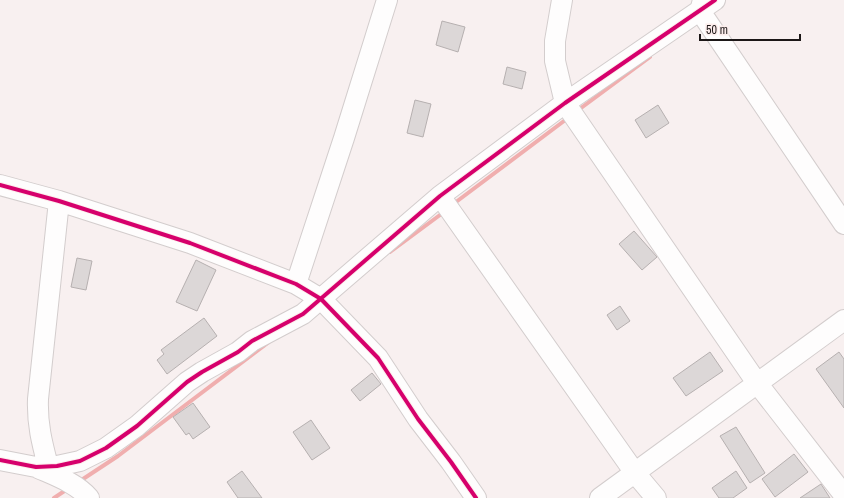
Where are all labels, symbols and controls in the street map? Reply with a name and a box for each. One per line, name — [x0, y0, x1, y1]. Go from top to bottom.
scale bar — [700, 16, 800, 42]
text: 50 m — [706, 22, 728, 38]

